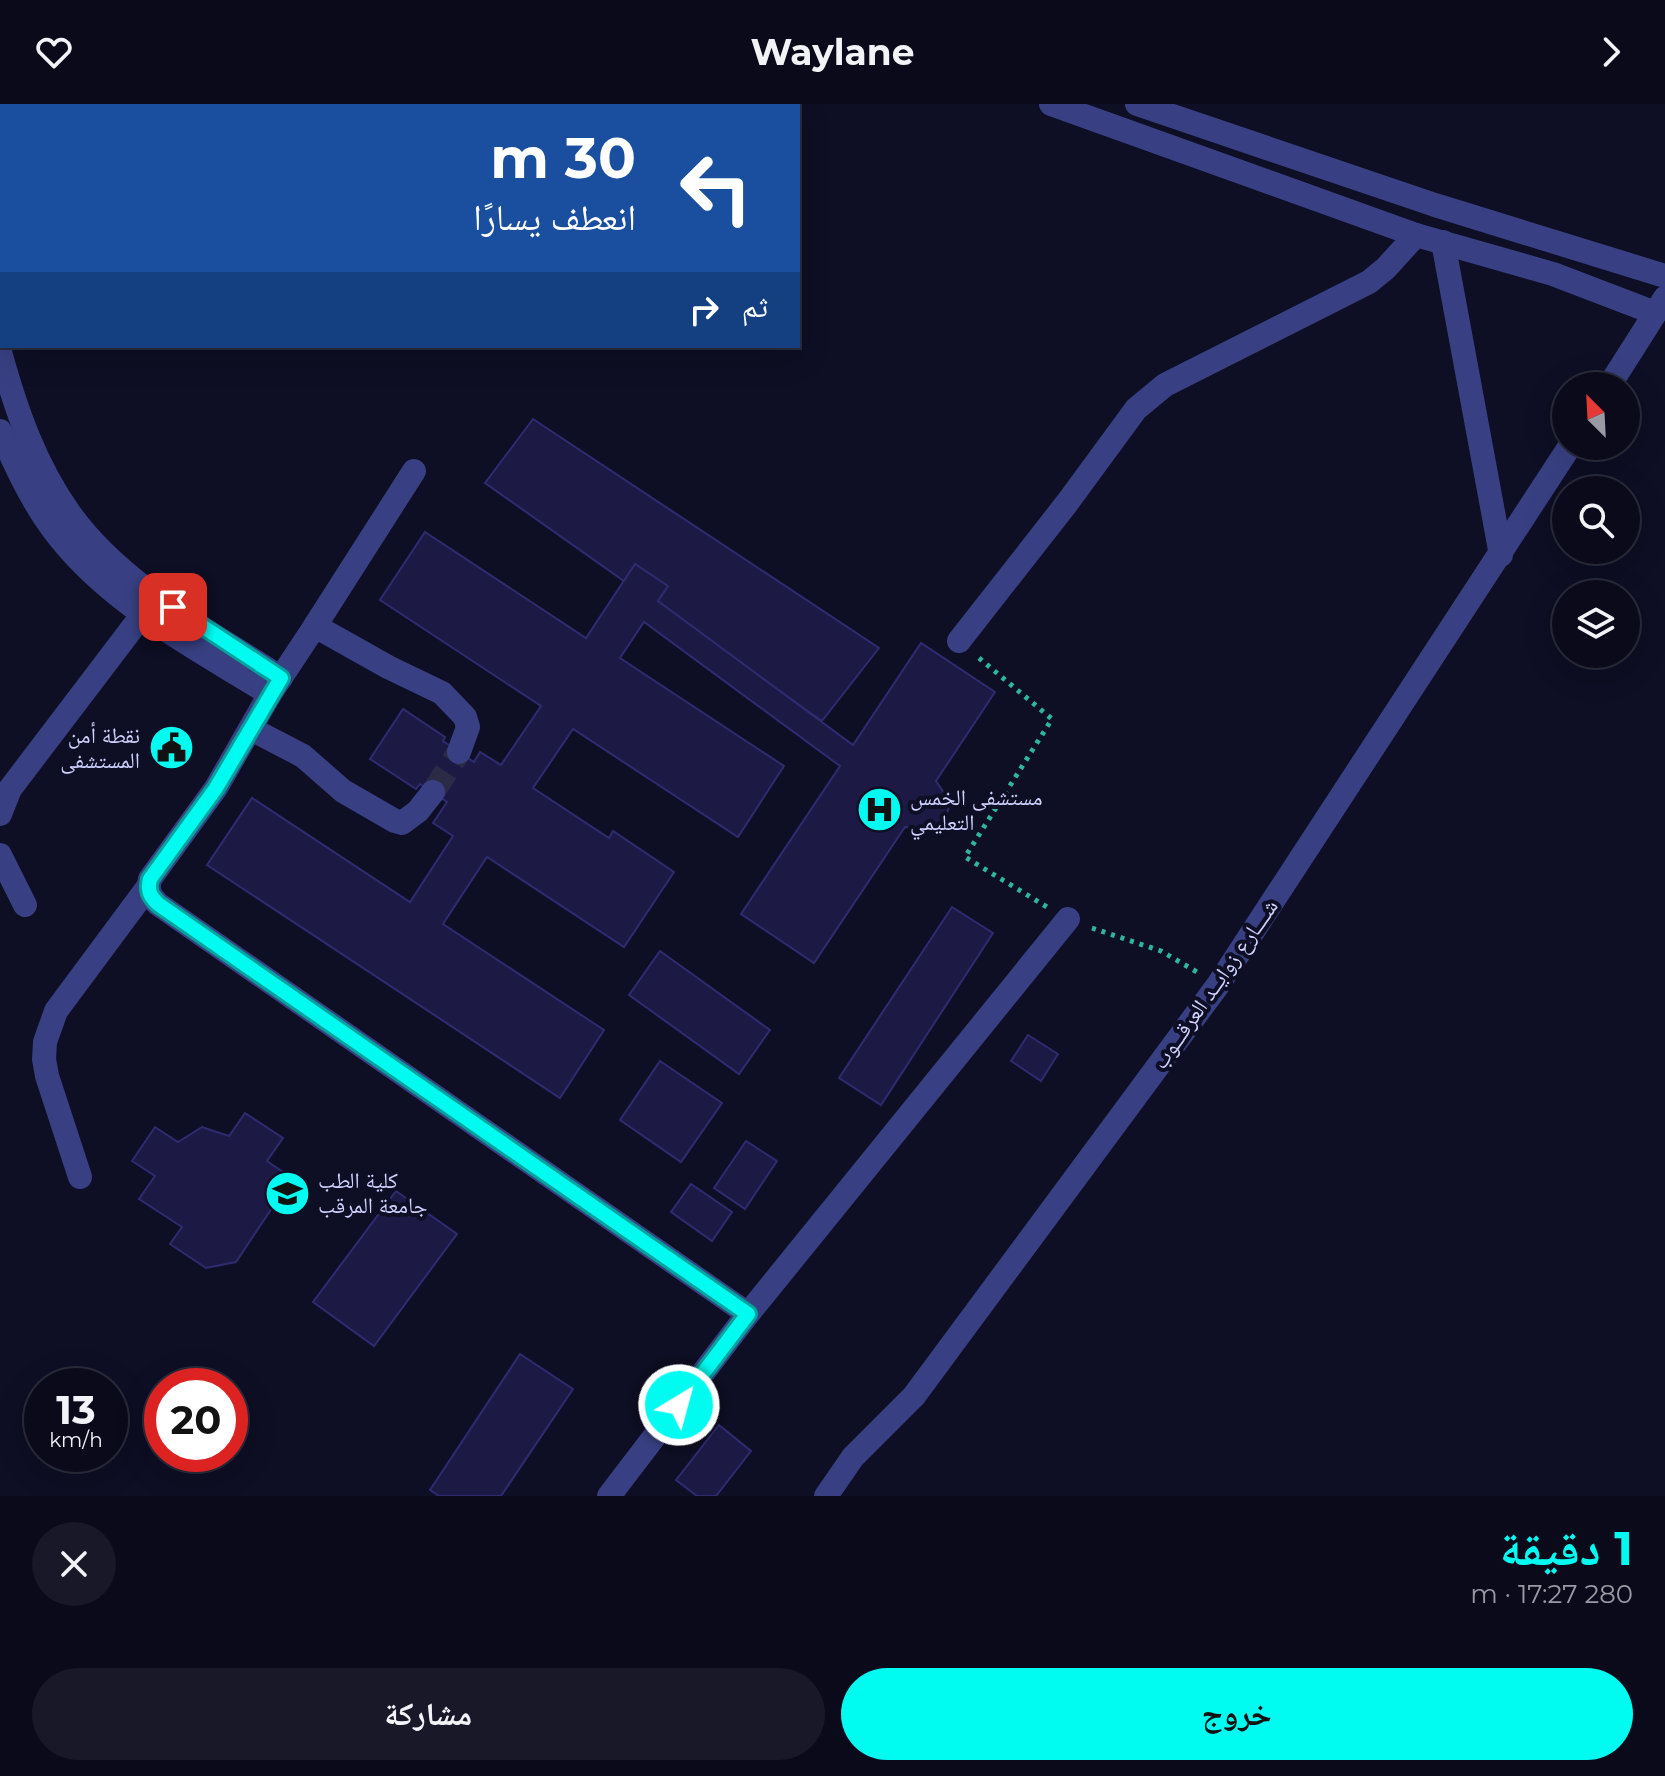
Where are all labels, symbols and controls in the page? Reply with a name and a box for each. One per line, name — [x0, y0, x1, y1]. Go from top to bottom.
icon: heart — [32, 30, 76, 74]
text: Waylane — [750, 30, 915, 74]
icon: forward — [1589, 30, 1633, 74]
text: 30 m — [490, 124, 636, 192]
icon: left — [664, 136, 768, 240]
text: انعطف يسارًا — [473, 195, 636, 239]
icon: right — [682, 288, 726, 332]
text: ثم — [742, 288, 768, 325]
north arrow — [1552, 372, 1640, 460]
map controls — [1552, 372, 1640, 668]
button: search — [1552, 476, 1640, 564]
pin — [139, 573, 207, 641]
button: layers — [1552, 580, 1640, 668]
icon: arrive — [151, 585, 195, 629]
place label: نقطة أمن المستشفى — [60, 722, 140, 774]
public building icon: نقطة أمن المستشفى — [147, 724, 195, 772]
place label: مستشفى الخمس التعليمي — [910, 784, 1043, 839]
hospital icon: مستشفى الخمس التعليمي — [855, 786, 903, 834]
street label: شــــارع زوايــد العرقـــوب — [1146, 894, 1284, 1074]
place label: كلية الطب جامعة المرقب — [318, 1167, 428, 1219]
school or university icon: كلية الطب جامعة المرقب — [263, 1169, 311, 1217]
position arrow — [637, 1363, 721, 1447]
speed limit sign: 20 — [144, 1368, 248, 1472]
text: 13 — [56, 1385, 96, 1434]
text: km/h — [49, 1428, 103, 1452]
text: 1 دقيقة — [1500, 1519, 1633, 1577]
button: close — [32, 1522, 116, 1606]
text: 280 m · 17:27 — [1470, 1578, 1633, 1610]
button: مشاركة — [32, 1668, 825, 1760]
button: خروج — [841, 1668, 1633, 1760]

